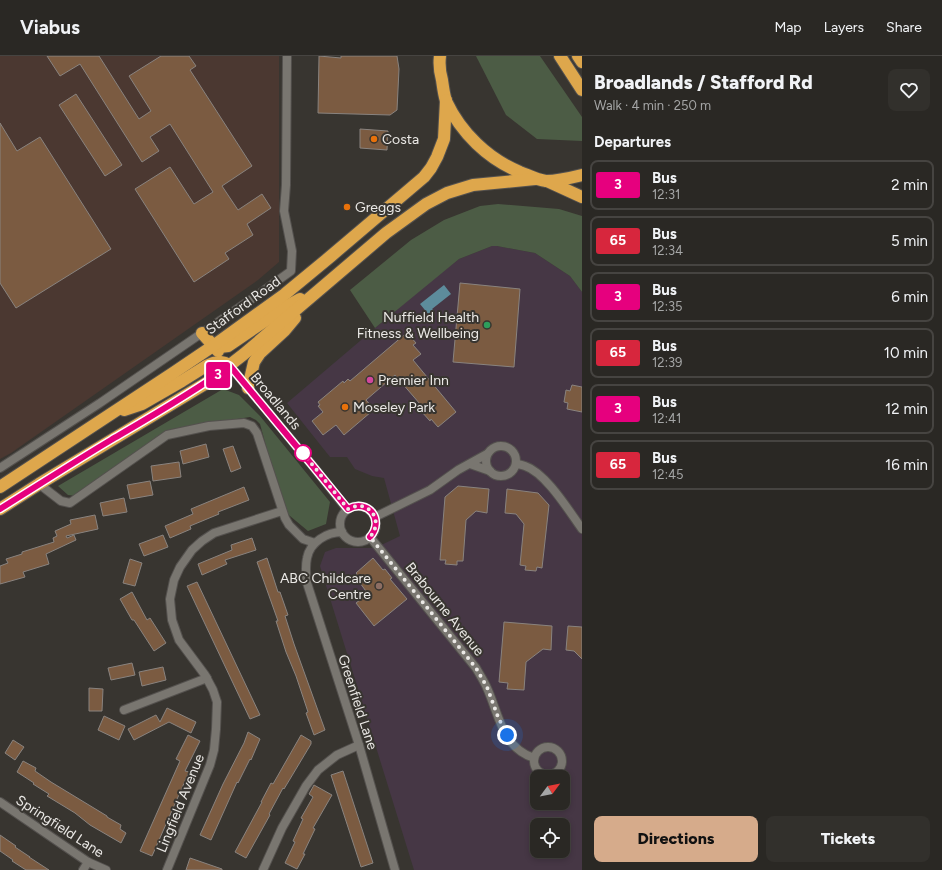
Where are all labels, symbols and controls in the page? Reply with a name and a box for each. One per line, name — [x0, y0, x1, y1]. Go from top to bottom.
text: Viabus — [20, 16, 80, 39]
text: Map — [774, 19, 802, 36]
text: Layers — [824, 19, 864, 36]
text: Share — [886, 19, 922, 36]
button: heart — [888, 69, 930, 111]
text: Broadlands / Stafford Rd — [594, 71, 813, 94]
text: Walk · 4 min · 250 m — [594, 98, 711, 113]
place label: Costa — [382, 131, 419, 148]
text: Departures — [594, 133, 671, 151]
marker: Costa — [369, 134, 379, 144]
text: Bus — [652, 169, 677, 187]
text: 3 — [614, 176, 622, 193]
text: 2 min — [891, 176, 928, 194]
text: 12:31 — [652, 187, 680, 202]
place label: Greggs — [355, 199, 401, 216]
marker: Greggs — [342, 202, 352, 212]
text: Bus — [652, 225, 677, 243]
text: 65 — [610, 232, 626, 249]
text: 5 min — [891, 232, 928, 250]
text: 12:34 — [652, 243, 683, 258]
street label: Stafford Road — [203, 273, 284, 338]
text: Bus — [652, 281, 677, 299]
text: 3 — [614, 288, 622, 305]
text: 6 min — [891, 288, 928, 306]
text: 12:35 — [652, 299, 682, 314]
place label: Nuffield Health Fitness & Wellbeing — [357, 309, 479, 342]
marker: Nuffield Health Fitness & Wellbeing — [482, 320, 492, 330]
text: Bus — [652, 337, 677, 355]
text: 65 — [610, 344, 626, 361]
text: 10 min — [884, 344, 928, 362]
text: 12:39 — [652, 355, 682, 370]
line badge: 3 — [205, 362, 231, 388]
text: 3 — [214, 366, 222, 383]
street label: Broadlands — [247, 369, 304, 433]
place label: Premier Inn — [378, 372, 449, 389]
marker: Premier Inn — [365, 375, 375, 385]
text: Bus — [652, 393, 677, 411]
place label: Moseley Park — [353, 399, 435, 416]
text: 3 — [614, 400, 622, 417]
text: 12 min — [885, 400, 928, 418]
marker: Moseley Park — [340, 402, 350, 412]
text: 12:41 — [652, 411, 681, 426]
unlabelled marker — [294, 444, 312, 462]
text: Bus — [652, 449, 677, 467]
text: 65 — [610, 456, 626, 473]
text: 16 min — [885, 456, 928, 474]
text: 12:45 — [652, 467, 683, 482]
street label: Brabourne Avenue — [402, 559, 488, 660]
place label: ABC Childcare Centre — [280, 570, 371, 603]
marker: ABC Childcare Centre — [374, 581, 384, 591]
street label: Greenfield Lane — [334, 652, 381, 752]
your location — [497, 725, 517, 745]
street label: Lingfield Avenue — [153, 751, 208, 855]
north arrow — [530, 770, 570, 810]
map controls — [530, 770, 570, 858]
street label: Springfield Lane — [13, 792, 107, 861]
button: Directions — [594, 816, 758, 862]
button: Tickets — [766, 816, 930, 862]
button: locate — [530, 818, 570, 858]

